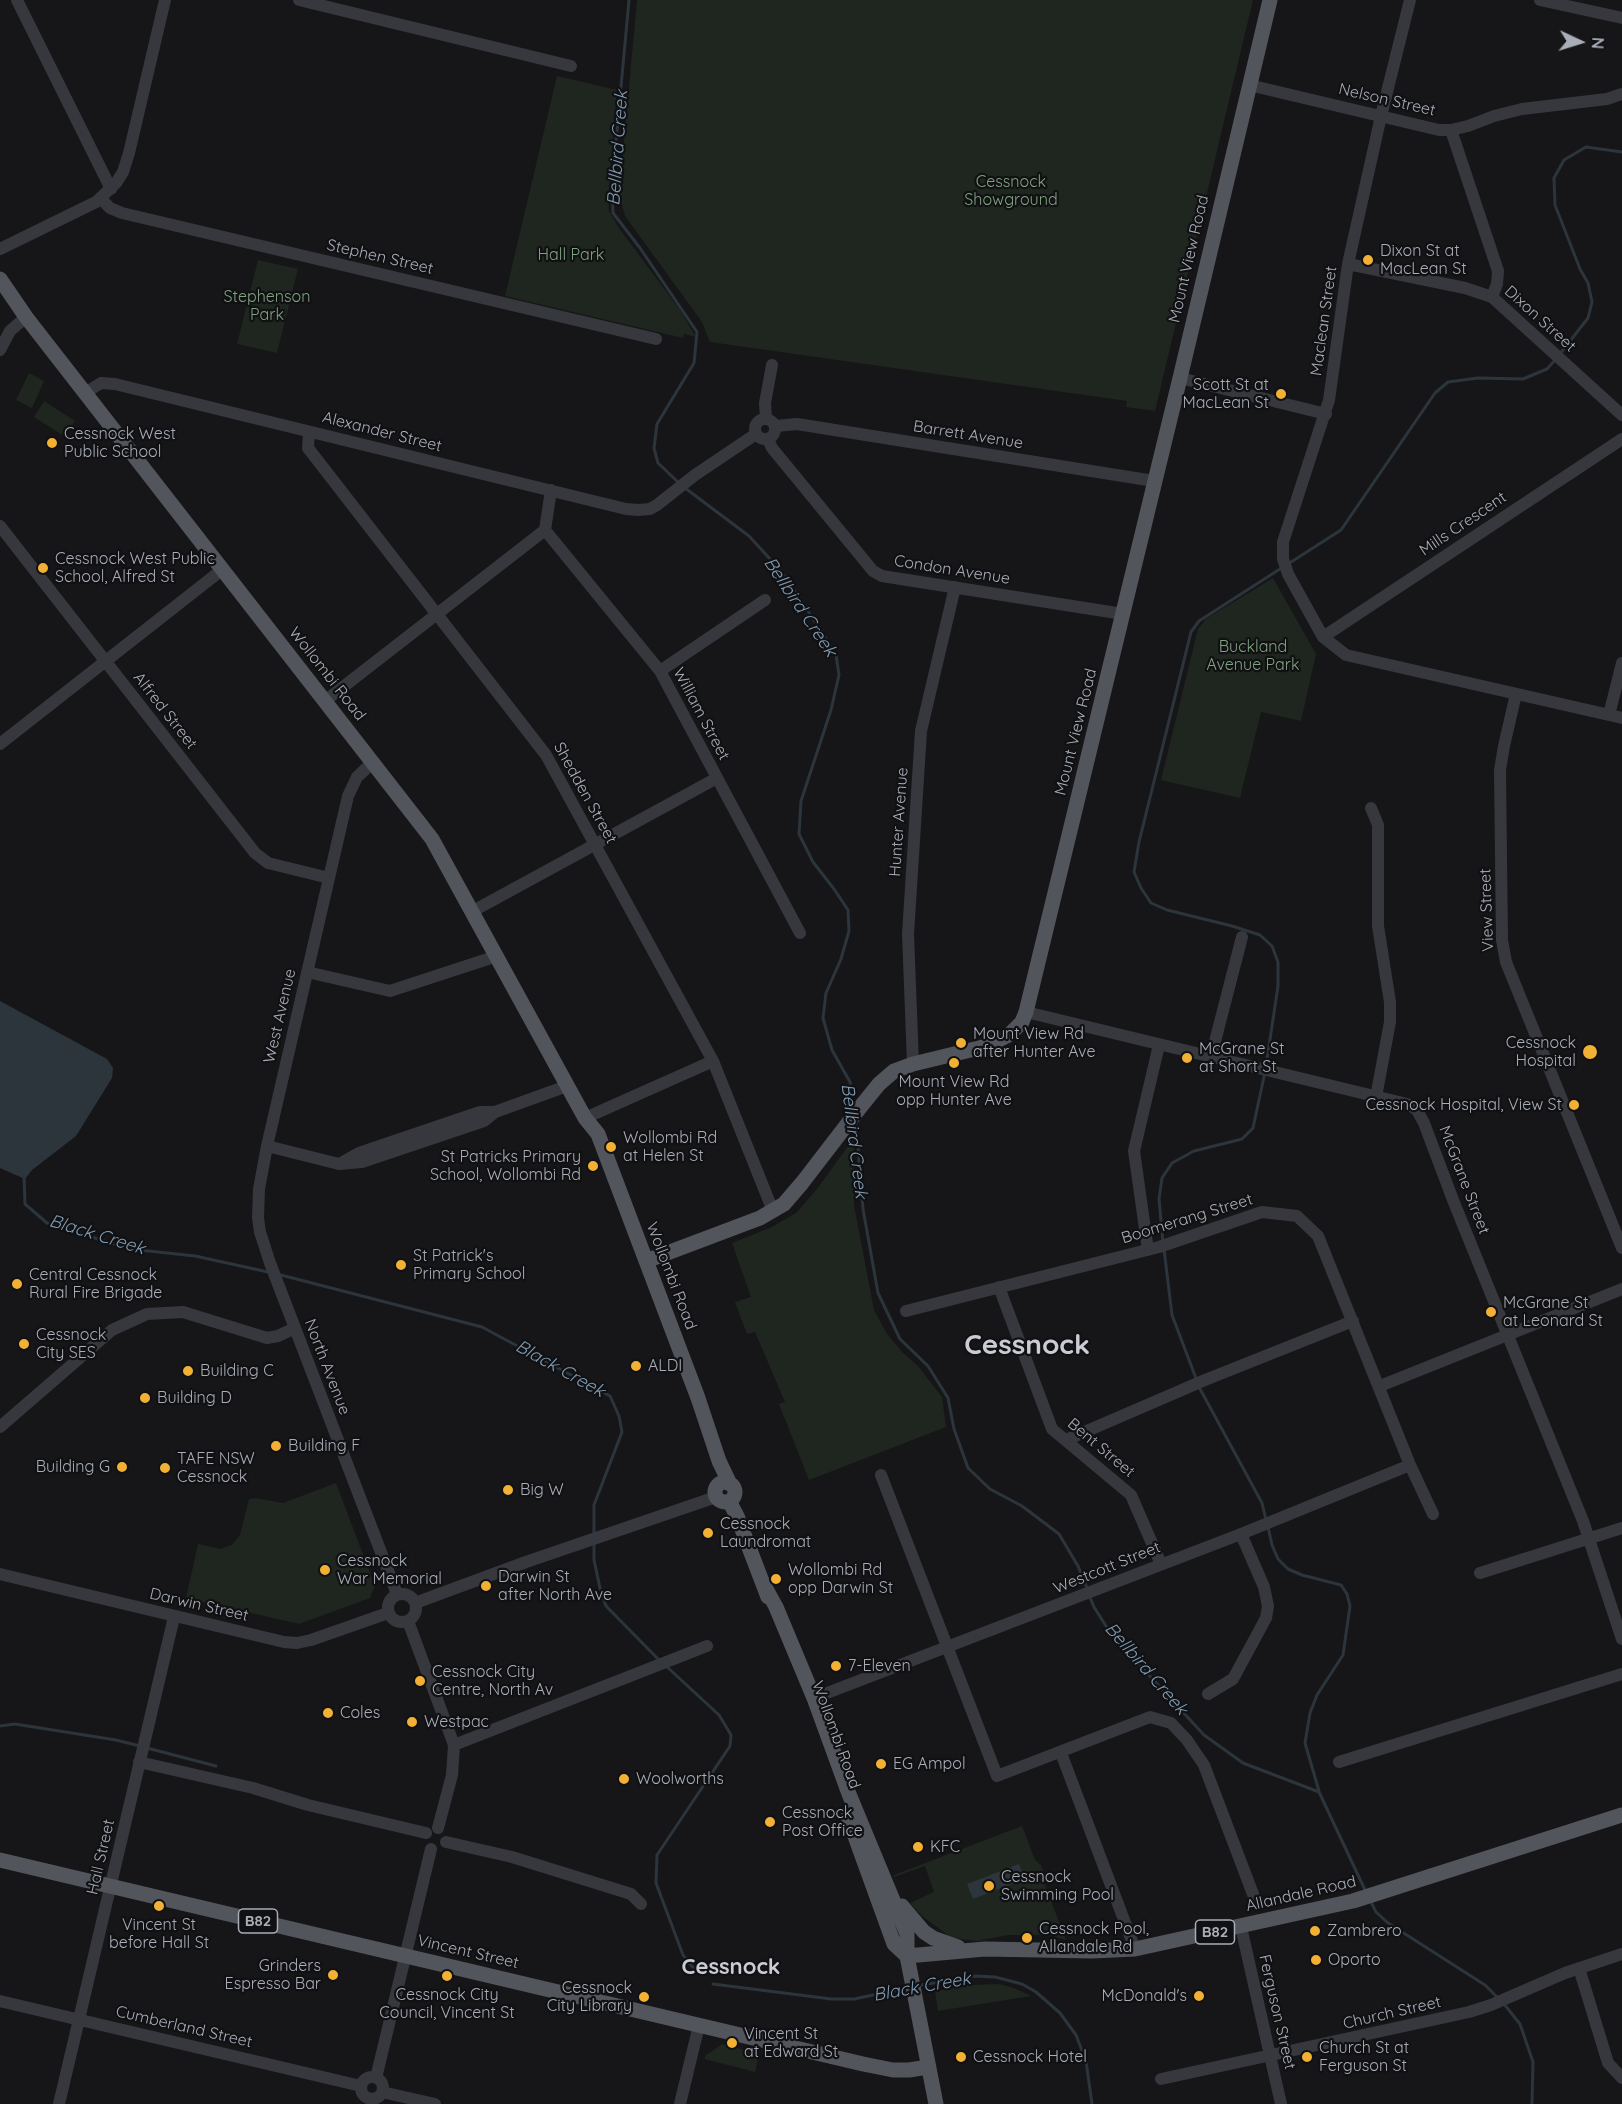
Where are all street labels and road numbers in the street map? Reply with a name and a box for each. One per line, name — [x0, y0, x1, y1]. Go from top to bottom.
street label: Nelson Street — [1337, 80, 1437, 120]
street label: Mount View Road — [1165, 193, 1213, 325]
street label: Stephen Street — [325, 235, 435, 279]
street label: Maclean Street — [1307, 265, 1341, 377]
street label: Dixon Street — [1500, 282, 1580, 356]
street label: Alexander Street — [320, 408, 444, 456]
street label: Barrett Avenue — [912, 417, 1024, 453]
street label: Mills Crescent — [1416, 488, 1510, 560]
street label: Condon Avenue — [893, 551, 1011, 589]
street label: Wollombi Road — [284, 623, 370, 725]
street label: William Street — [669, 664, 733, 764]
street label: Mount View Road — [1051, 666, 1101, 798]
street label: Alfred Street — [129, 669, 201, 753]
street label: Shedden Street — [549, 739, 621, 847]
street label: Hunter Avenue — [886, 767, 912, 877]
street label: View Street — [1476, 868, 1498, 952]
street label: West Avenue — [260, 967, 300, 1065]
street label: McGrane Street — [1434, 1123, 1494, 1237]
street label: Boomerang Street — [1119, 1190, 1255, 1248]
street label: Wollombi Road — [642, 1220, 700, 1332]
street label: North Avenue — [300, 1316, 354, 1418]
street label: Bent Street — [1063, 1414, 1139, 1482]
street label: Westcott Street — [1051, 1538, 1163, 1598]
street label: Darwin Street — [148, 1584, 250, 1626]
street label: Wollombi Road — [808, 1678, 864, 1792]
street label: Hall Street — [83, 1817, 119, 1897]
street label: Allandale Road — [1244, 1872, 1358, 1916]
road number: B82 — [238, 1909, 278, 1933]
road number: B82 — [1196, 1920, 1234, 1944]
street label: Vincent Street — [415, 1931, 521, 1973]
street label: Ferguson Street — [1254, 1953, 1300, 2071]
street label: Church Street — [1341, 1992, 1443, 2034]
street label: Cumberland Street — [114, 2002, 254, 2052]

